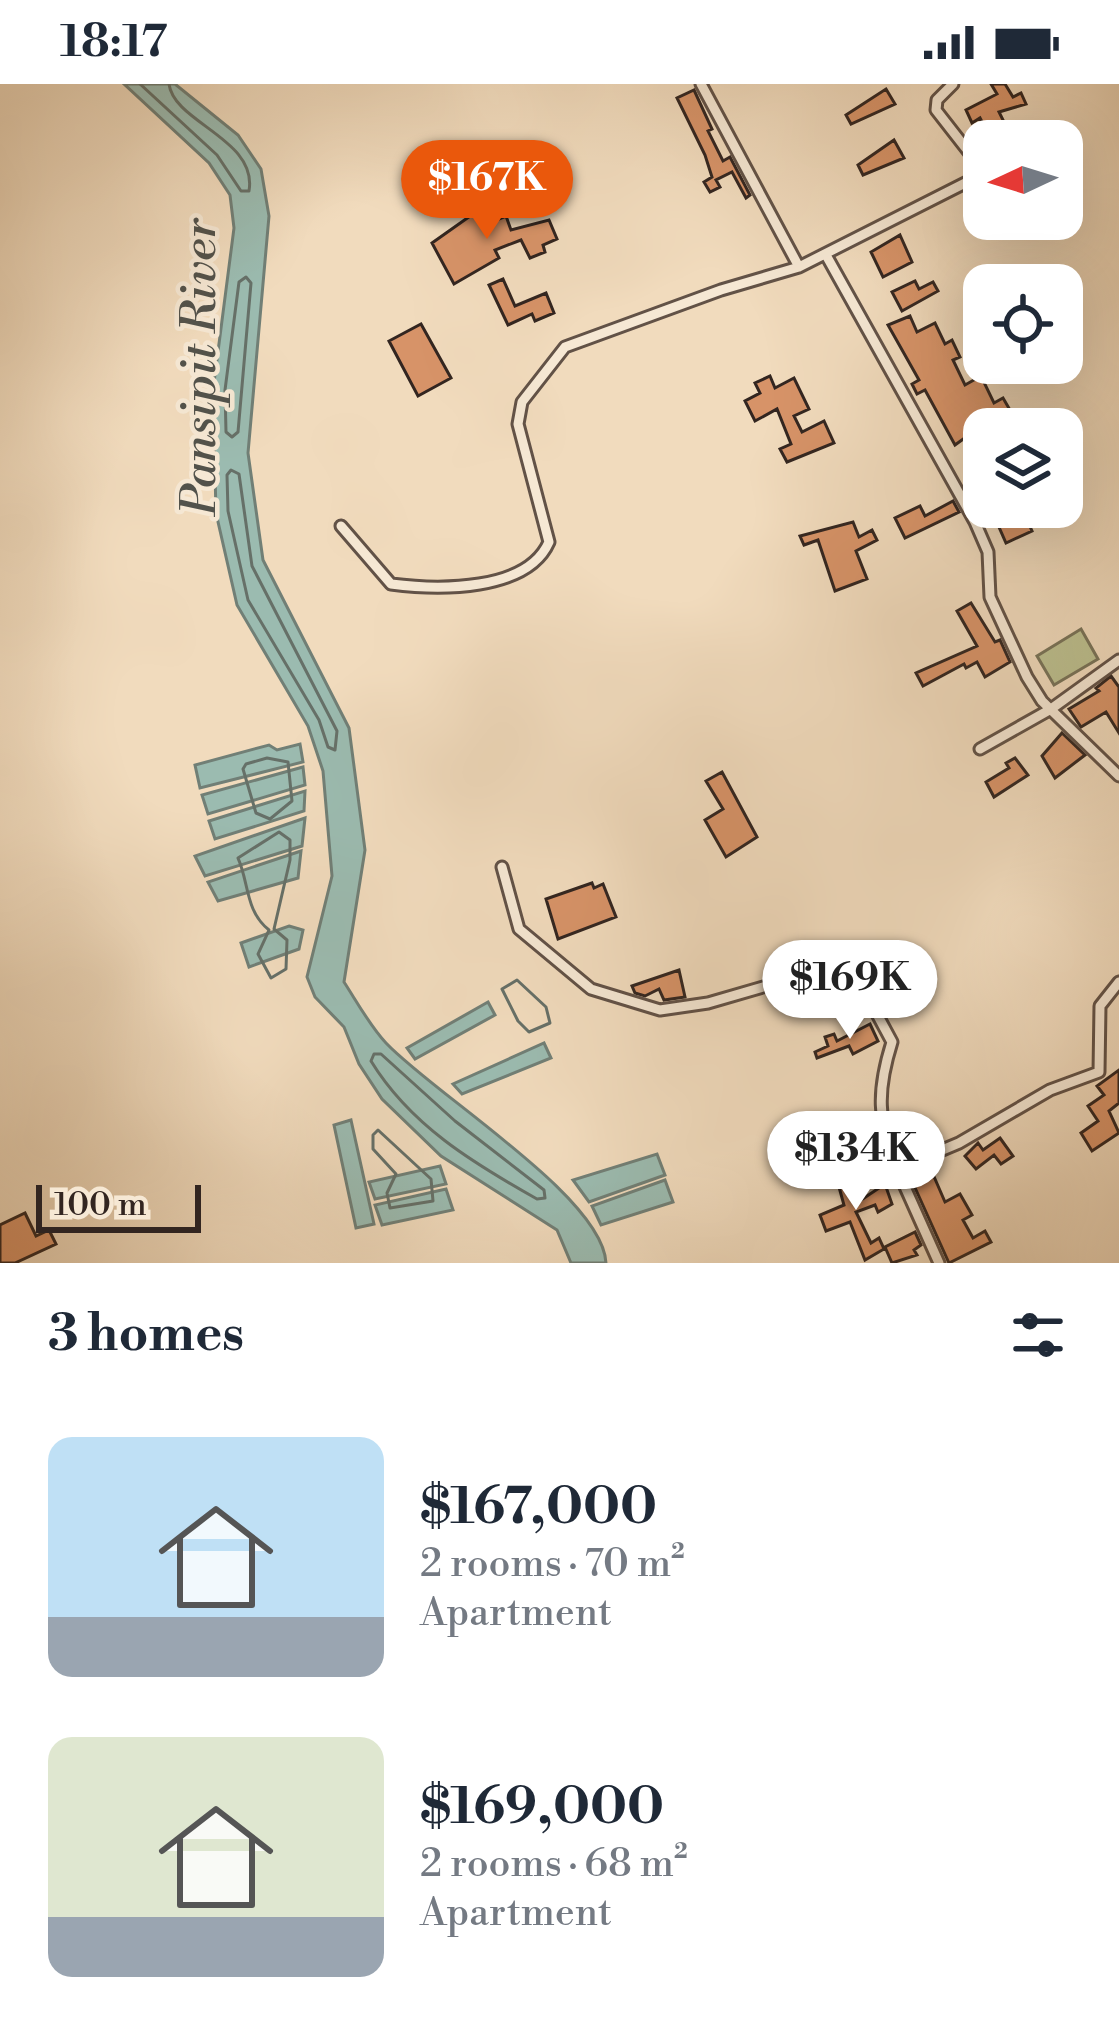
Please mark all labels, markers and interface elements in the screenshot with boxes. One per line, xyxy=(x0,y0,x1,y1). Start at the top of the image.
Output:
text: 18:17 xyxy=(60,14,168,71)
north arrow xyxy=(963,120,1083,240)
map controls xyxy=(963,120,1083,528)
pin: $167K xyxy=(403,140,571,242)
text: $167K xyxy=(428,154,546,203)
water label: Pansipit River xyxy=(171,217,231,518)
button: locate xyxy=(963,264,1083,384)
button: layers xyxy=(963,408,1083,528)
pin: $169K xyxy=(766,940,934,1042)
text: $169K xyxy=(789,954,911,1003)
pin: $134K xyxy=(772,1111,940,1213)
text: $134K xyxy=(794,1125,918,1174)
scale bar xyxy=(36,1179,201,1232)
text: 100 m xyxy=(54,1185,147,1226)
icon: filters xyxy=(1005,1302,1071,1368)
text: 3 homes xyxy=(48,1303,244,1367)
text: $167,000 xyxy=(420,1476,657,1540)
icon: home xyxy=(144,1485,288,1629)
text: 2 rooms · 70 m² xyxy=(420,1540,685,1589)
text: Apartment xyxy=(420,1589,612,1638)
text: $169,000 xyxy=(420,1776,664,1840)
icon: home xyxy=(144,1785,288,1929)
text: 2 rooms · 68 m² xyxy=(420,1840,688,1889)
text: Apartment xyxy=(420,1889,612,1938)

